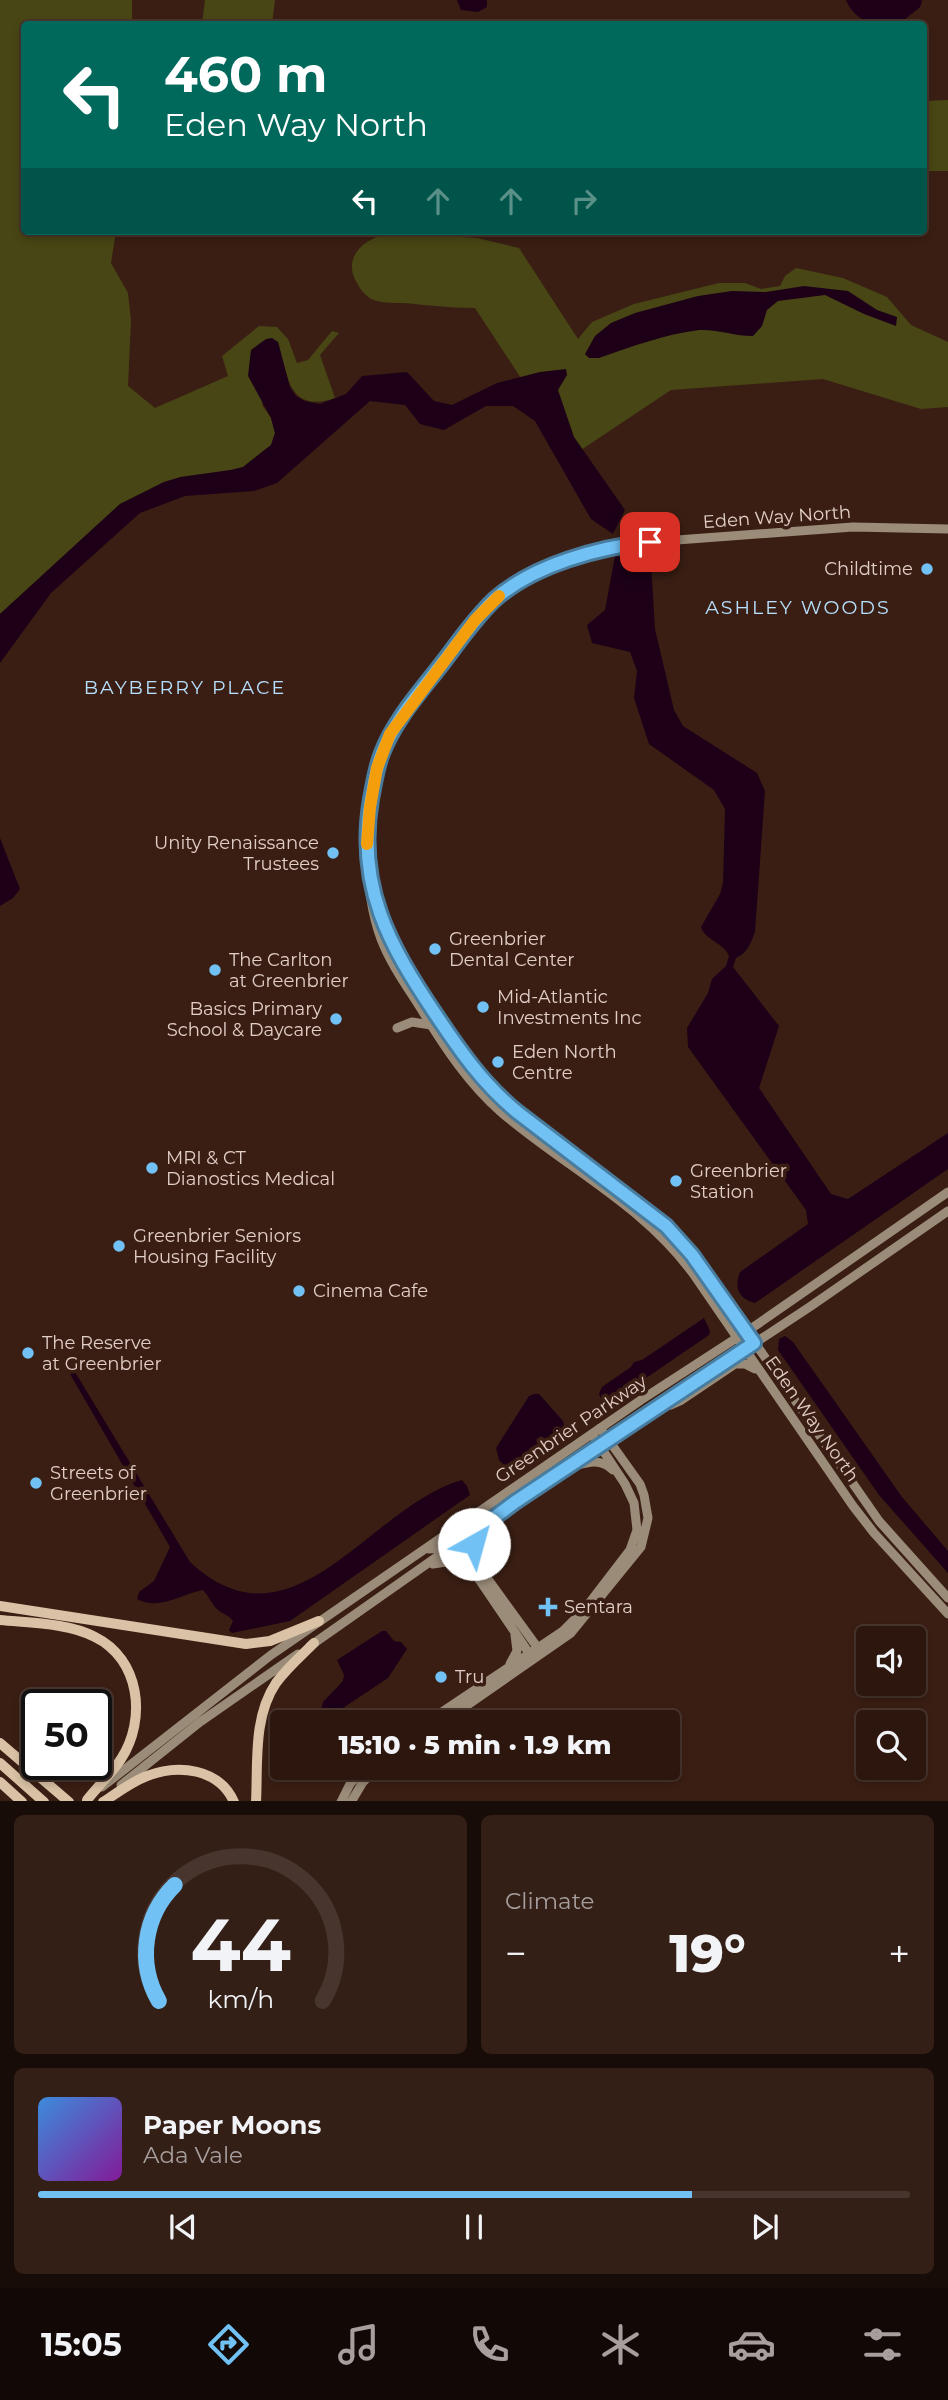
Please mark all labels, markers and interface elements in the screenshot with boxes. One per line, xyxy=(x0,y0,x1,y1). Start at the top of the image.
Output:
text: 460 m xyxy=(164,45,328,104)
icon: left xyxy=(49,49,140,140)
text: Eden Way North xyxy=(164,105,428,144)
icon: left xyxy=(346,182,384,220)
icon: ahead xyxy=(419,182,457,220)
icon: ahead xyxy=(492,182,530,220)
icon: right xyxy=(565,182,603,220)
street label: Eden Way North xyxy=(702,501,852,533)
pin xyxy=(620,512,680,572)
icon: arrive xyxy=(631,523,669,561)
place label: Childtime xyxy=(824,558,913,580)
marker: Childtime xyxy=(919,561,935,577)
district label: ASHLEY WOODS xyxy=(705,596,891,619)
district label: BAYBERRY PLACE xyxy=(84,676,286,699)
place label: Unity Renaissance Trustees xyxy=(154,832,319,875)
marker: Unity Renaissance Trustees xyxy=(325,845,341,861)
place label: Greenbrier Dental Center xyxy=(449,928,575,971)
marker: Greenbrier Dental Center xyxy=(427,941,443,957)
place label: The Carlton at Greenbrier xyxy=(229,949,349,992)
marker: The Carlton at Greenbrier xyxy=(207,962,223,978)
place label: Mid-Atlantic Investments Inc xyxy=(497,986,642,1029)
place label: Basics Primary School & Daycare xyxy=(167,998,322,1041)
marker: Mid-Atlantic Investments Inc xyxy=(475,999,491,1015)
marker: Basics Primary School & Daycare xyxy=(328,1011,344,1027)
place label: Eden North Centre xyxy=(512,1041,617,1084)
marker: Eden North Centre xyxy=(490,1054,506,1070)
place label: MRI & CT Dianostics Medical xyxy=(166,1147,335,1190)
marker: MRI & CT Dianostics Medical xyxy=(144,1160,160,1176)
place label: Greenbrier Station xyxy=(690,1160,787,1203)
marker: Greenbrier Station xyxy=(668,1173,684,1189)
place label: Greenbrier Seniors Housing Facility xyxy=(133,1225,301,1268)
marker: Greenbrier Seniors Housing Facility xyxy=(111,1238,127,1254)
place label: Cinema Cafe xyxy=(313,1280,428,1302)
marker: Cinema Cafe xyxy=(291,1283,307,1299)
place label: The Reserve at Greenbrier xyxy=(42,1332,162,1375)
marker: The Reserve at Greenbrier xyxy=(20,1345,36,1361)
street label: Eden Way North xyxy=(760,1352,864,1486)
street label: Greenbrier Parkway xyxy=(491,1370,651,1488)
place label: Streets of Greenbrier xyxy=(50,1462,147,1505)
marker: Streets of Greenbrier xyxy=(28,1475,44,1491)
position arrow xyxy=(437,1507,511,1581)
place label: Sentara xyxy=(564,1596,633,1618)
marker: Sentara xyxy=(538,1597,558,1617)
map controls xyxy=(856,1626,926,1780)
button: sound xyxy=(856,1626,926,1696)
place label: Tru xyxy=(455,1666,484,1688)
marker: Tru xyxy=(433,1669,449,1685)
speed limit sign: 50 xyxy=(21,1689,112,1780)
button: search xyxy=(856,1710,926,1780)
text: 15:10 · 5 min · 1.9 km xyxy=(339,1729,611,1761)
text: Climate xyxy=(505,1887,594,1915)
text: 44 xyxy=(190,1901,291,1989)
text: 19° xyxy=(669,1922,746,1985)
text: − xyxy=(505,1930,527,1977)
text: + xyxy=(888,1930,910,1977)
text: km/h xyxy=(207,1983,274,2013)
text: Paper Moons xyxy=(143,2109,321,2141)
text: Ada Vale xyxy=(143,2141,243,2169)
icon: previous xyxy=(164,2208,202,2246)
icon: pause xyxy=(455,2208,493,2246)
icon: next xyxy=(746,2208,784,2246)
icon: directions xyxy=(204,2320,253,2369)
icon: music xyxy=(334,2320,383,2369)
icon: phone xyxy=(465,2320,514,2369)
icon: climate xyxy=(596,2320,645,2369)
icon: car xyxy=(727,2320,776,2369)
icon: filters xyxy=(858,2320,907,2369)
text: 15:05 xyxy=(41,2325,122,2364)

